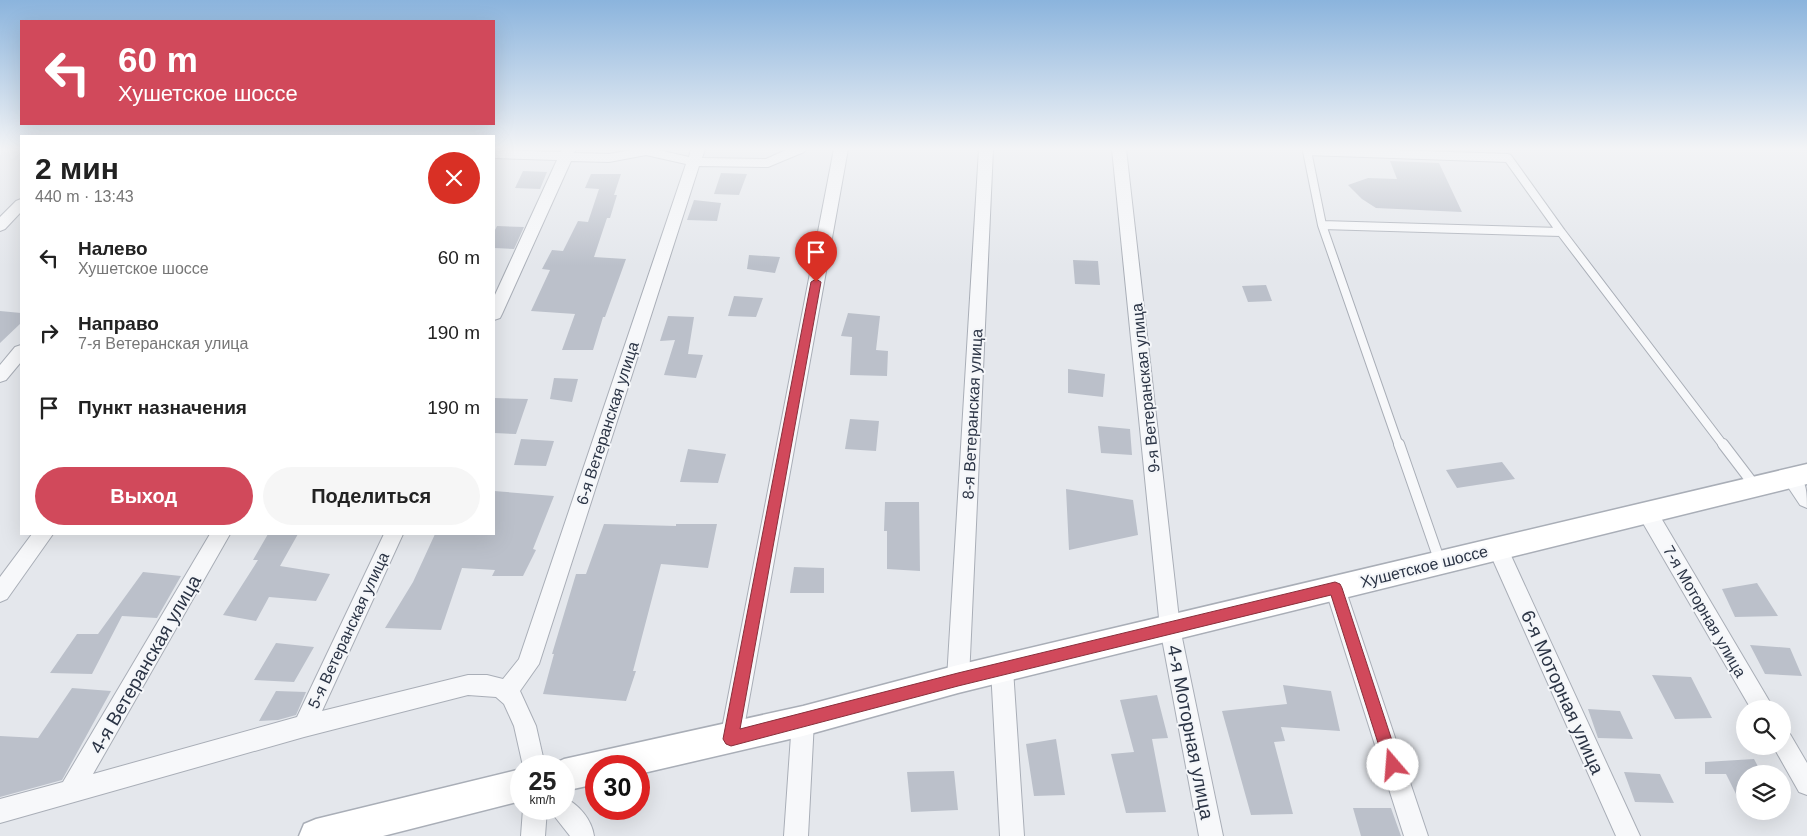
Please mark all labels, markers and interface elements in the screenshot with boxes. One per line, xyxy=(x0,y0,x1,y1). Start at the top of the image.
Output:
icon: left xyxy=(35,40,100,105)
text: 60 m xyxy=(118,40,198,79)
text: Хушетское шоссе xyxy=(118,81,298,106)
text: 2 мин xyxy=(35,152,119,185)
button: close xyxy=(428,152,480,204)
text: 440 m · 13:43 xyxy=(35,188,134,205)
pin xyxy=(795,231,837,282)
text: Налево xyxy=(78,238,148,259)
icon: arrive xyxy=(802,238,830,266)
icon: left xyxy=(35,244,63,272)
text: 60 m xyxy=(438,247,480,268)
text: Хушетское шоссе xyxy=(78,260,209,277)
street label: 9-я Ветеранская улица xyxy=(1128,302,1163,474)
text: Направо xyxy=(78,313,159,334)
icon: right xyxy=(35,319,63,347)
text: 190 m xyxy=(427,322,480,343)
street label: 8-я Ветеранская улица xyxy=(960,328,985,500)
text: 7-я Ветеранская улица xyxy=(78,335,248,352)
street label: 6-я Ветеранская улица xyxy=(573,339,642,507)
icon: arrive xyxy=(35,394,63,422)
text: Пункт назначения xyxy=(78,397,247,418)
text: 190 m xyxy=(427,397,480,418)
button: Выход xyxy=(35,467,253,525)
button: Поделиться xyxy=(263,467,480,525)
street label: Хушетское шоссе xyxy=(1359,542,1490,591)
street label: 7-я Моторная улица xyxy=(1660,542,1749,680)
street label: 5-я Ветеранская улица xyxy=(305,549,392,711)
street label: 4-я Ветеранская улица xyxy=(86,571,205,757)
street label: 6-я Моторная улица xyxy=(1517,607,1608,778)
street label: 4-я Моторная улица xyxy=(1163,643,1218,821)
map controls xyxy=(1736,700,1791,820)
button: search xyxy=(1736,700,1791,755)
position arrow xyxy=(1366,738,1418,790)
speed limit sign: 30 xyxy=(585,755,650,820)
button: layers xyxy=(1736,765,1791,820)
text: 25 xyxy=(529,767,556,795)
text: km/h xyxy=(529,793,556,807)

